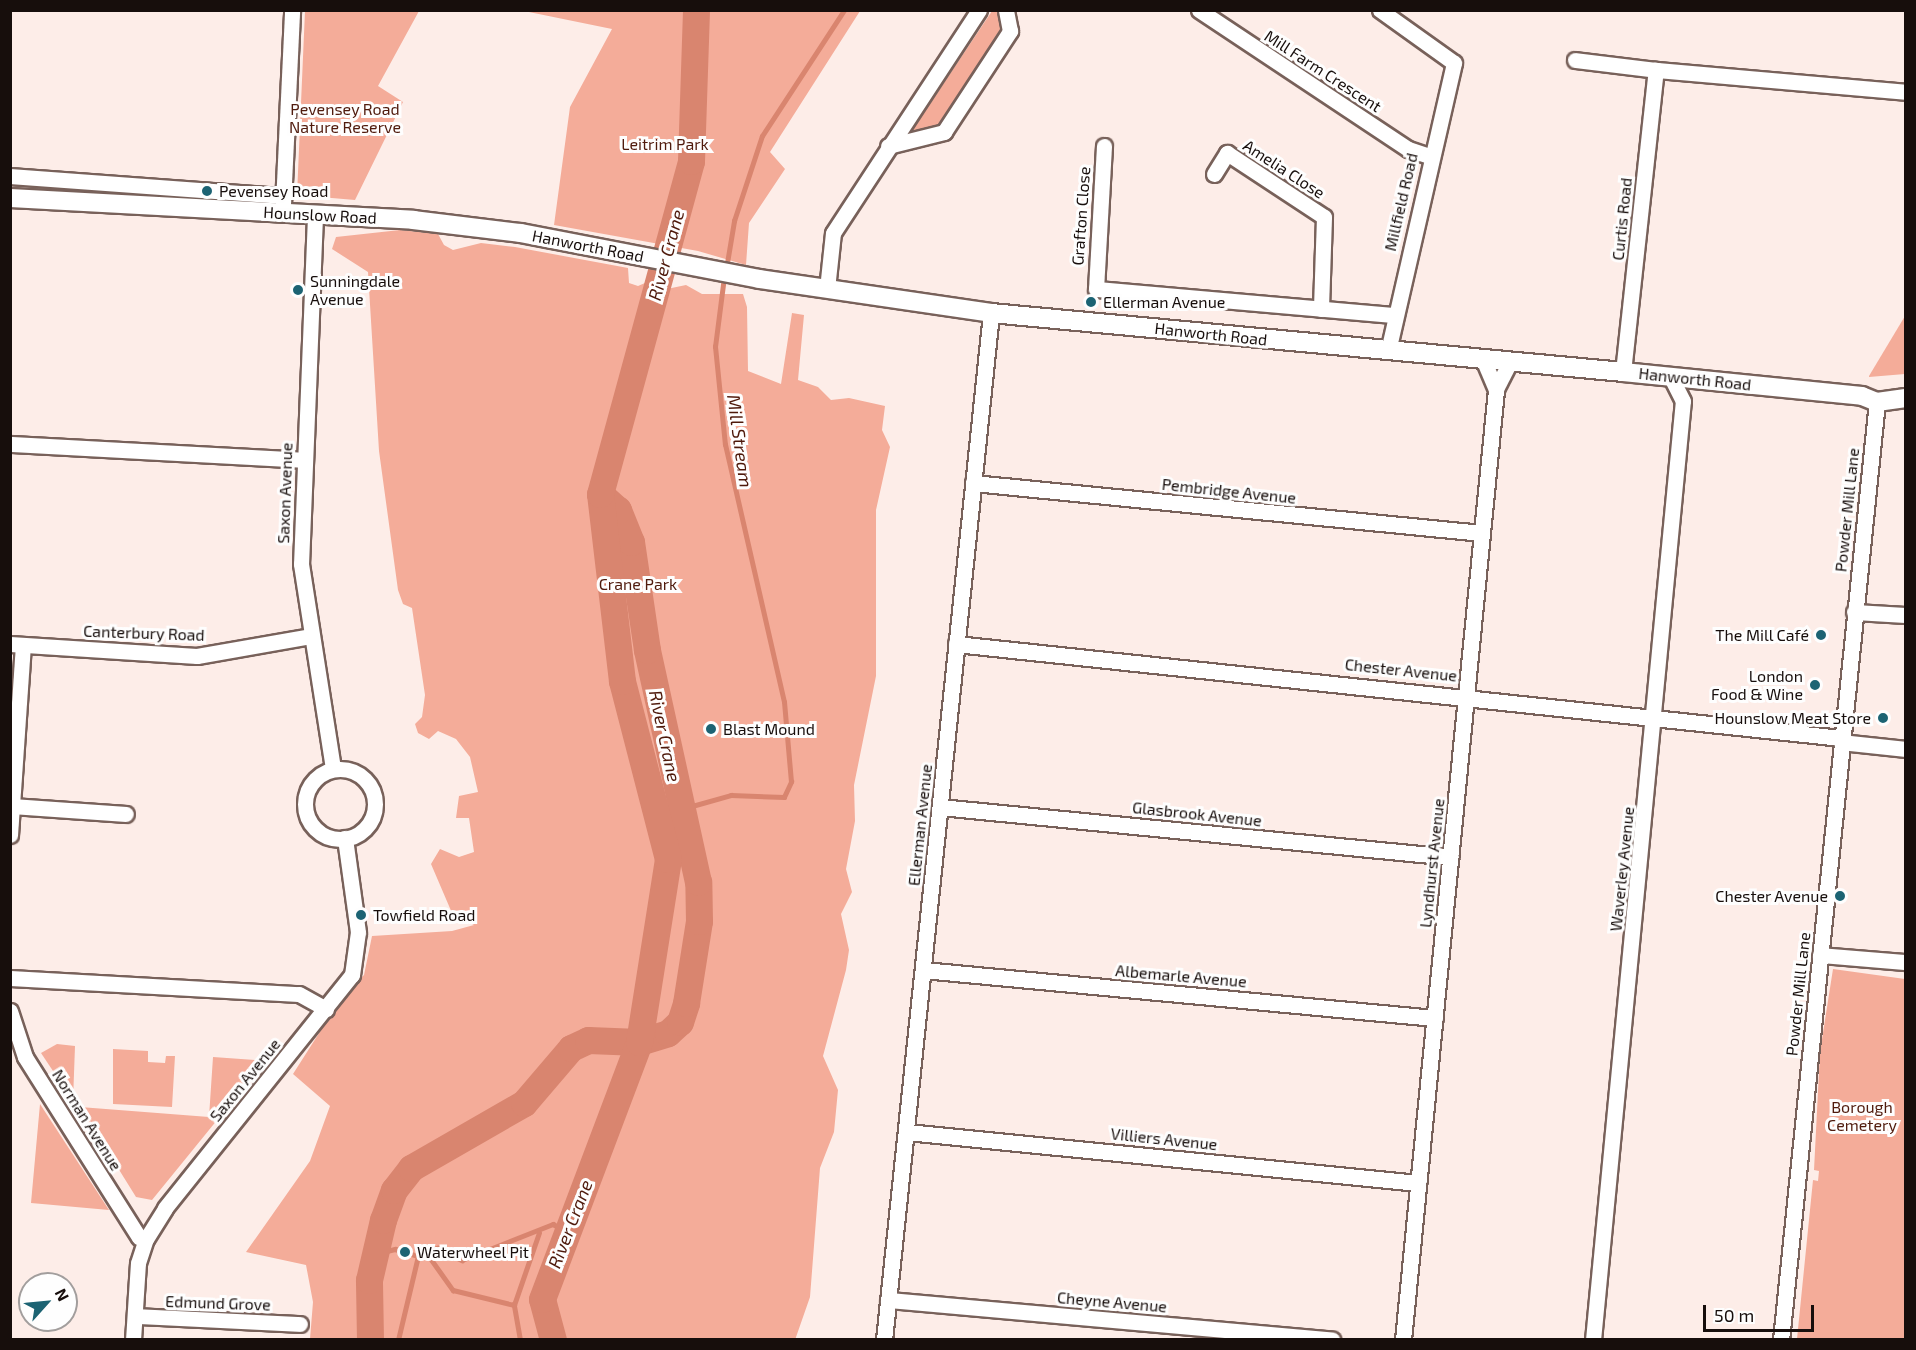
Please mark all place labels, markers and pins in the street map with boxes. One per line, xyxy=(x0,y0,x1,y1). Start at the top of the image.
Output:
place label: Pevensey Road xyxy=(219,181,329,201)
marker: Pevensey Road xyxy=(200,184,214,198)
place label: Sunningdale Avenue xyxy=(310,271,400,309)
marker: Sunningdale Avenue xyxy=(291,283,305,297)
place label: Ellerman Avenue xyxy=(1103,292,1226,312)
marker: Ellerman Avenue xyxy=(1084,295,1098,309)
place label: The Mill Café xyxy=(1715,625,1809,645)
marker: The Mill Café xyxy=(1814,628,1828,642)
place label: London Food & Wine xyxy=(1711,666,1803,704)
marker: London Food & Wine xyxy=(1808,678,1822,692)
place label: Hounslow Meat Store xyxy=(1714,708,1871,728)
marker: Hounslow Meat Store xyxy=(1876,711,1890,725)
place label: Blast Mound xyxy=(723,719,815,739)
marker: Blast Mound xyxy=(704,722,718,736)
place label: Chester Avenue xyxy=(1715,886,1828,906)
marker: Chester Avenue xyxy=(1833,889,1847,903)
place label: Towfield Road xyxy=(373,905,475,925)
marker: Towfield Road xyxy=(354,908,368,922)
place label: Waterwheel Pit xyxy=(417,1242,529,1262)
marker: Waterwheel Pit xyxy=(398,1245,412,1259)

